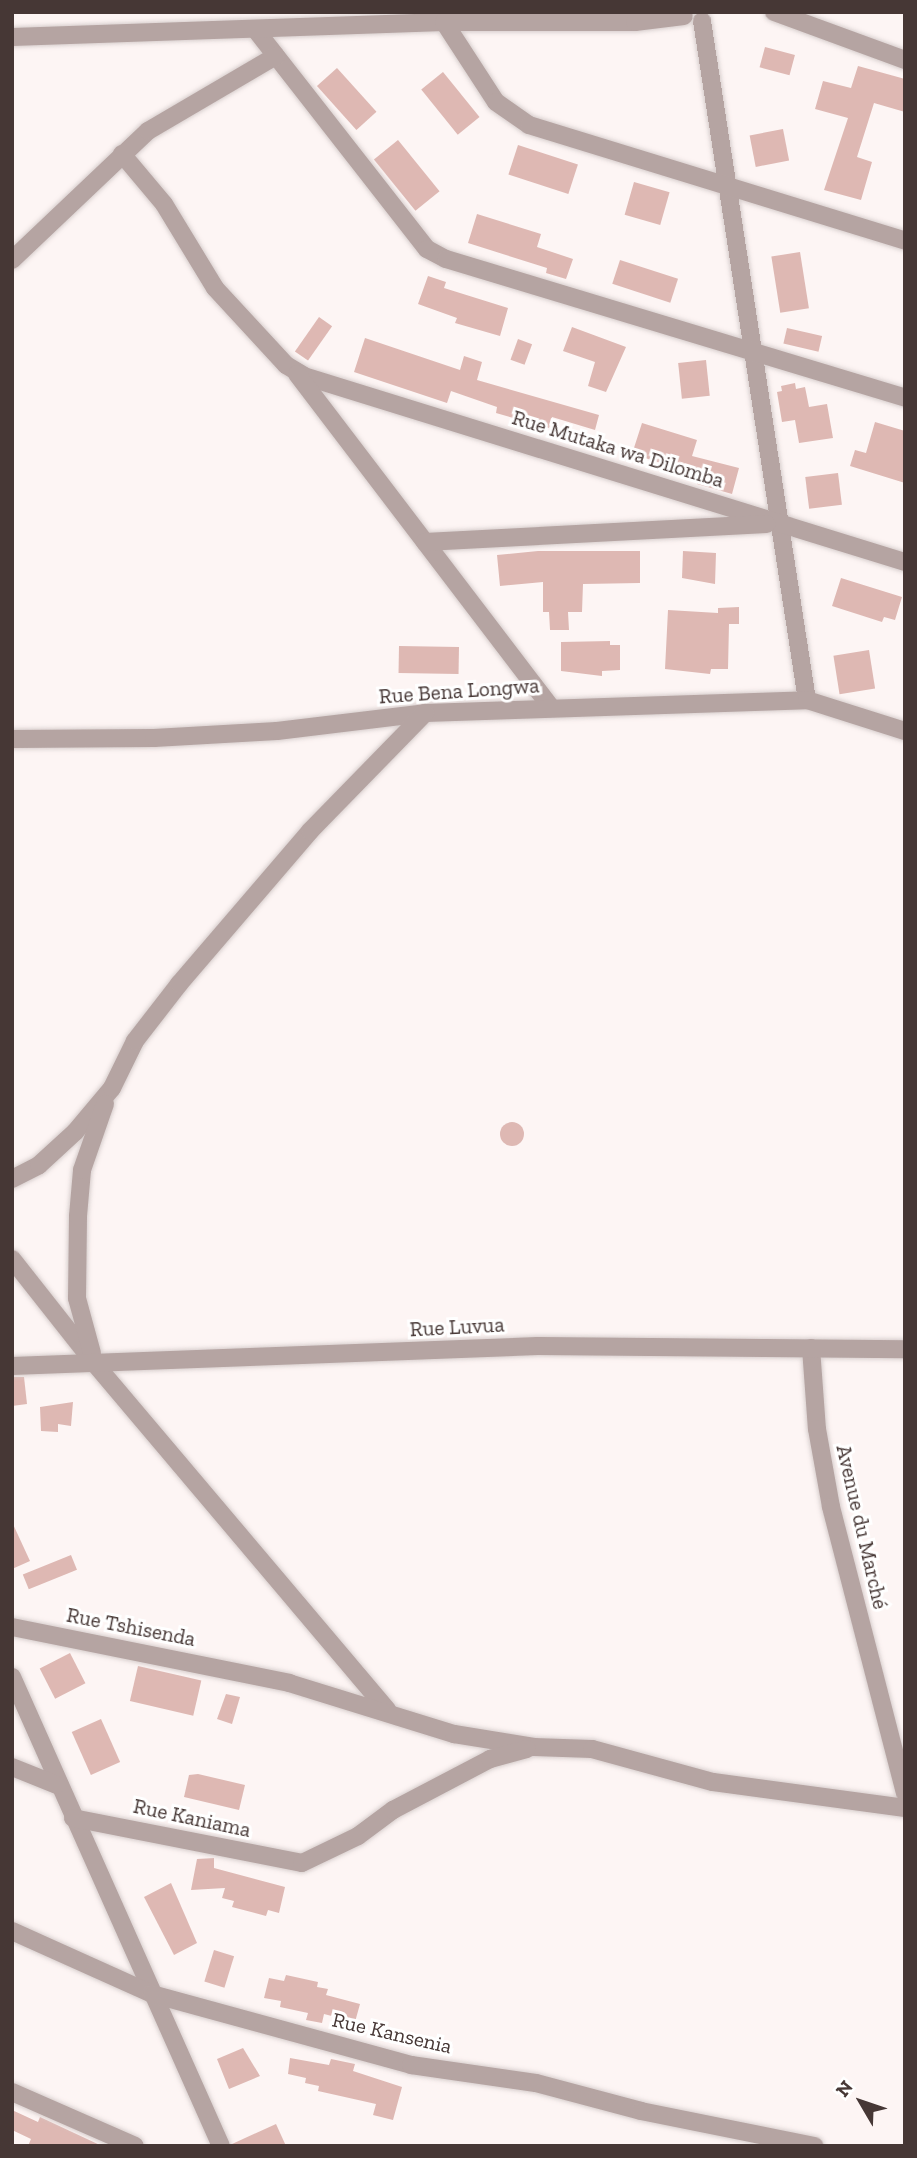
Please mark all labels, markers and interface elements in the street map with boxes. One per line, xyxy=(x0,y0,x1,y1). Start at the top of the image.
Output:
street label: Rue Mutaka wa Dilomba xyxy=(509,405,727,493)
street label: Rue Bena Longwa xyxy=(378,673,540,709)
street label: Rue Luvua xyxy=(409,1312,505,1342)
street label: Avenue du Marché xyxy=(831,1442,893,1612)
street label: Rue Tshisenda xyxy=(64,1602,198,1652)
street label: Rue Kaniama xyxy=(131,1793,253,1843)
street label: Rue Kansenia xyxy=(330,2007,454,2059)
north arrow xyxy=(826,2067,896,2137)
text: N xyxy=(831,2076,858,2101)

